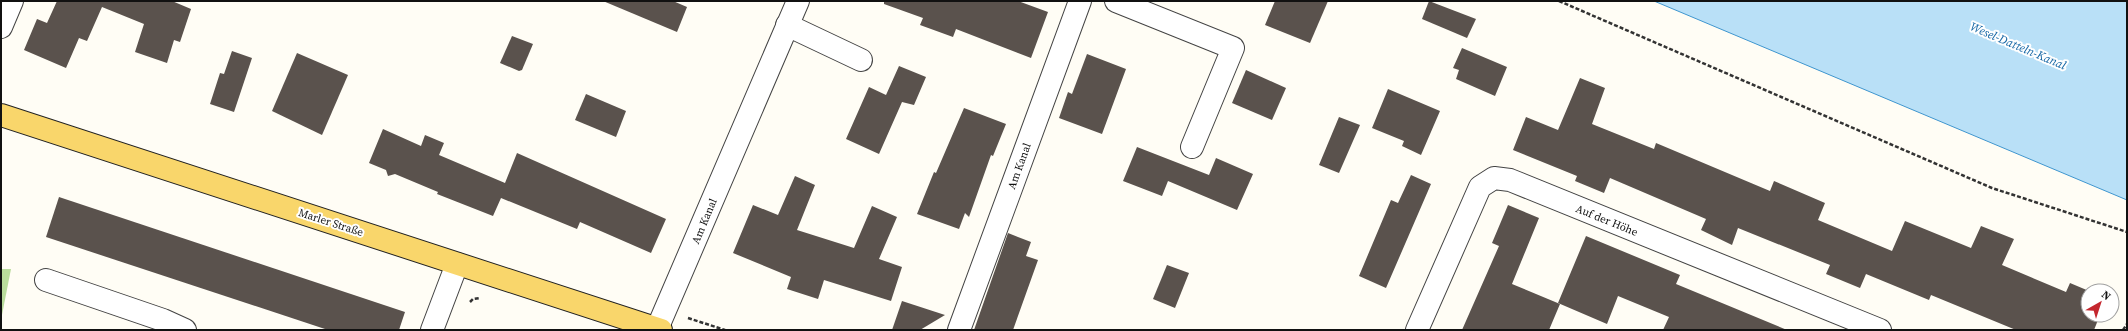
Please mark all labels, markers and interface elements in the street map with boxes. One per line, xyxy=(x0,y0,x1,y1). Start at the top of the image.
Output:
water label: Wesel-Datteln-Kanal xyxy=(1968,19,2069,74)
street label: Am Kanal xyxy=(1004,141,1035,191)
street label: Am Kanal xyxy=(688,196,721,246)
street label: Auf der Höhe xyxy=(1574,201,1640,240)
street label: Marler Straße xyxy=(297,205,366,240)
north arrow xyxy=(2080,283,2120,323)
text: N xyxy=(2098,287,2114,304)

